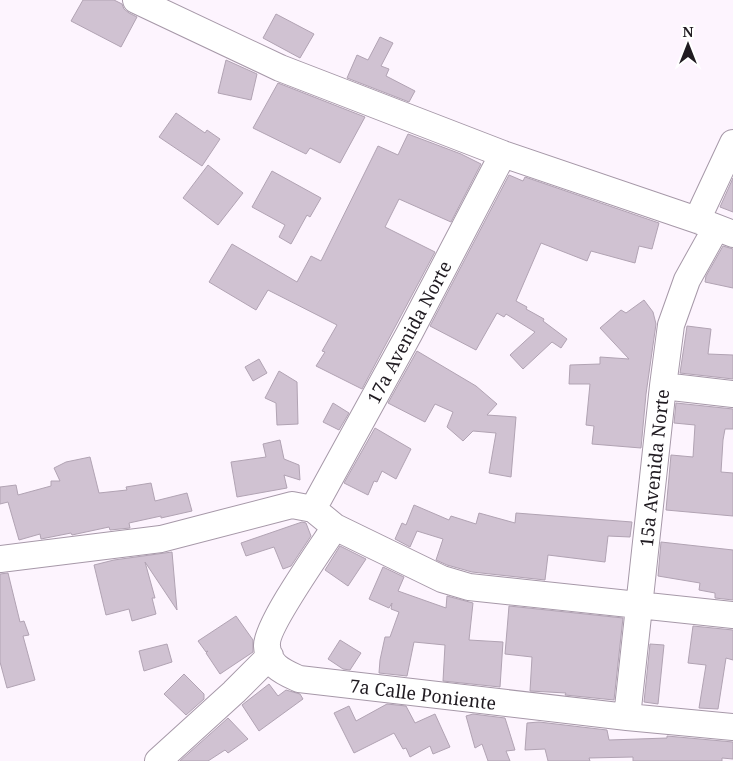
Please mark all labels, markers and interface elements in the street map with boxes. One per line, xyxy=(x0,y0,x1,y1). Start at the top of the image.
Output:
north arrow xyxy=(663,20,713,70)
text: N xyxy=(682,22,694,41)
street label: 17a Avenida Norte xyxy=(361,256,457,408)
street label: 15a Avenida Norte xyxy=(634,388,674,548)
street label: 7a Calle Poniente xyxy=(348,673,498,715)

